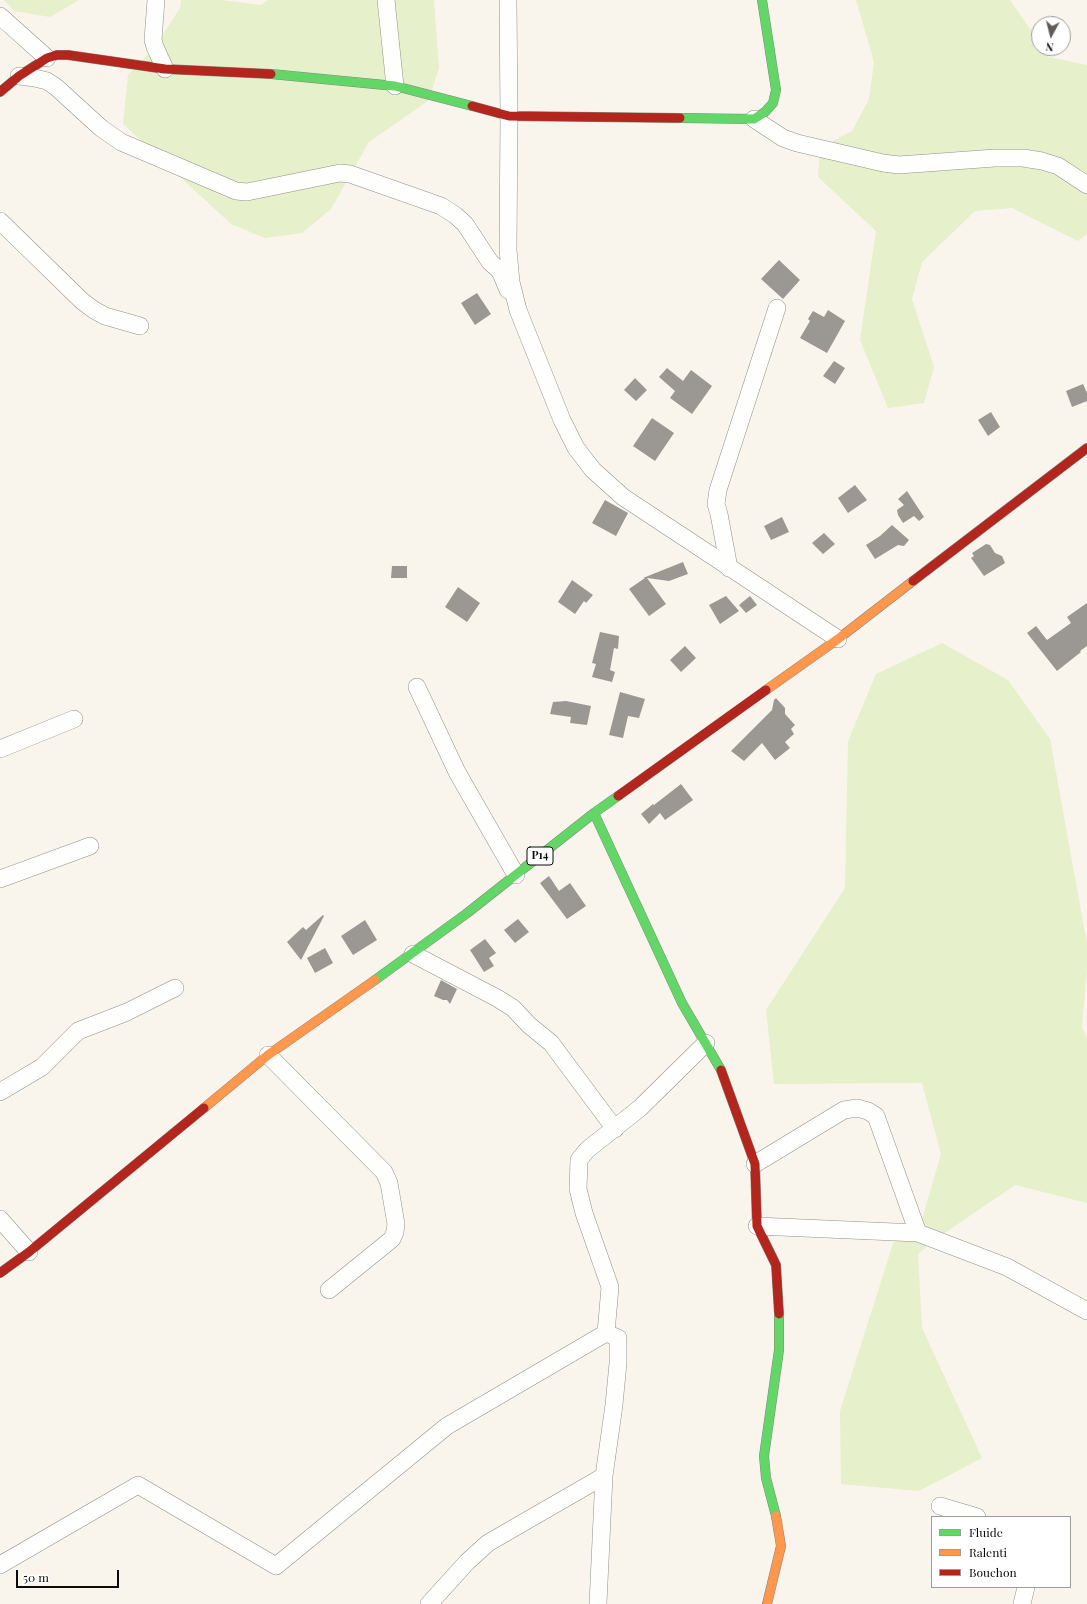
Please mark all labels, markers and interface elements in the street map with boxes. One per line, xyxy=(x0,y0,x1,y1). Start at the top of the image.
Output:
north arrow xyxy=(1031,16,1071,56)
text: N xyxy=(1045,39,1054,55)
road number: P14 xyxy=(527,847,553,865)
legend xyxy=(931,1516,1071,1588)
text: Fluide xyxy=(969,1524,1003,1540)
text: Ralenti xyxy=(969,1544,1007,1560)
scale bar xyxy=(18,1562,121,1588)
text: Bouchon xyxy=(969,1564,1017,1580)
text: 50 m xyxy=(23,1569,49,1585)

